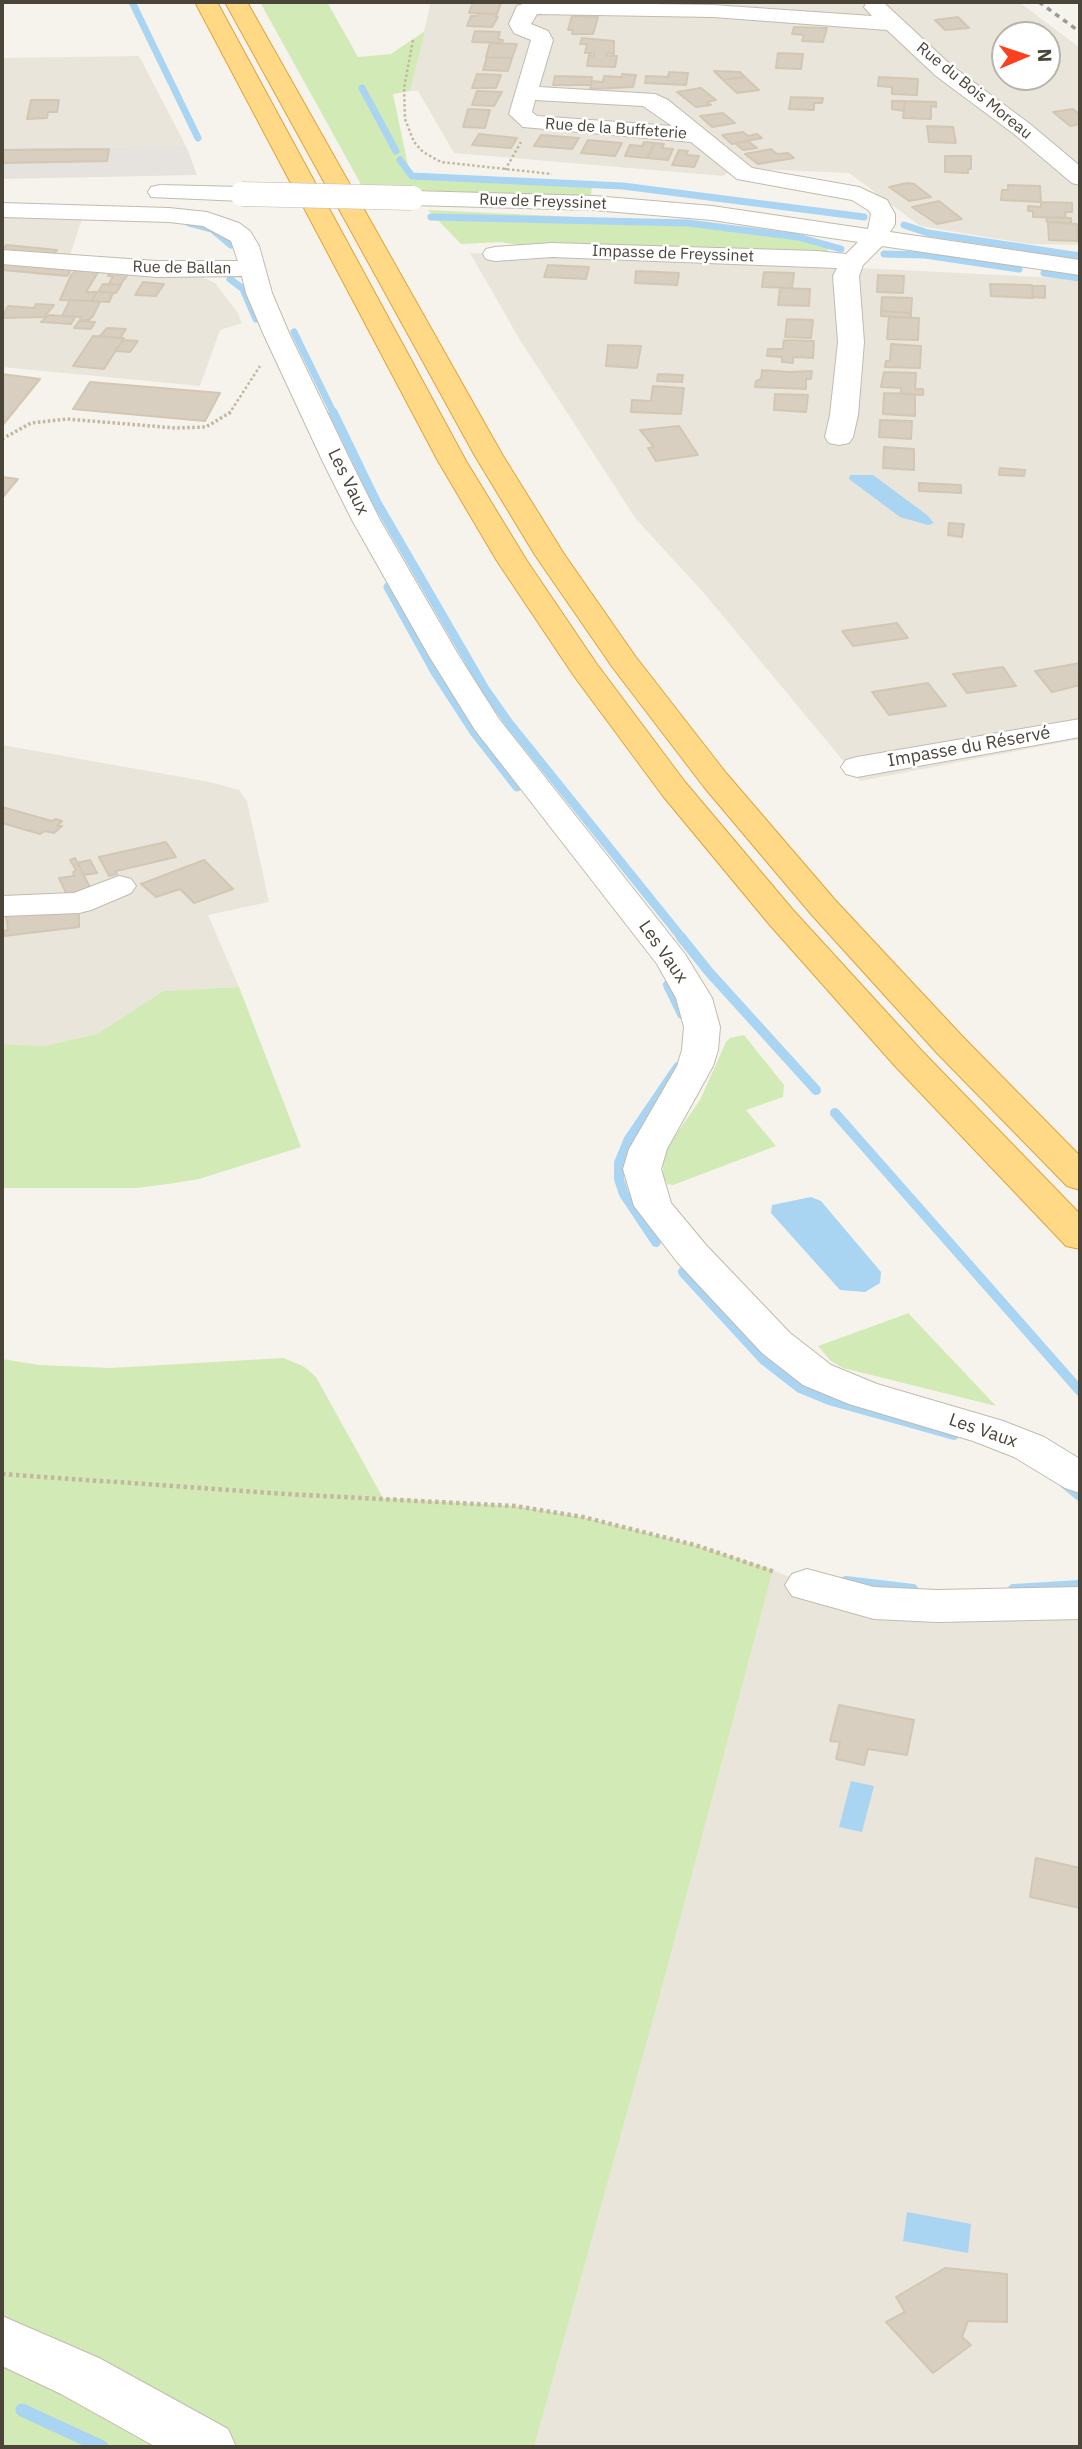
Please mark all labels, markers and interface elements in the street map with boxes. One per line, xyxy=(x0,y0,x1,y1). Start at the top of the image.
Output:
north arrow xyxy=(991,21,1061,91)
street label: Rue du Bois Moreau xyxy=(912,38,1036,144)
text: N xyxy=(1033,48,1057,63)
street label: Rue de la Buffeterie xyxy=(544,114,688,144)
street label: Rue de Freyssinet xyxy=(479,190,607,214)
street label: Impasse de Freyssinet xyxy=(592,242,754,266)
street label: Rue de Ballan xyxy=(132,258,232,278)
street label: Les Vaux xyxy=(323,445,373,519)
street label: Impasse du Réservé xyxy=(886,722,1052,772)
street label: Les Vaux xyxy=(634,917,692,987)
street label: Les Vaux xyxy=(946,1409,1020,1453)

